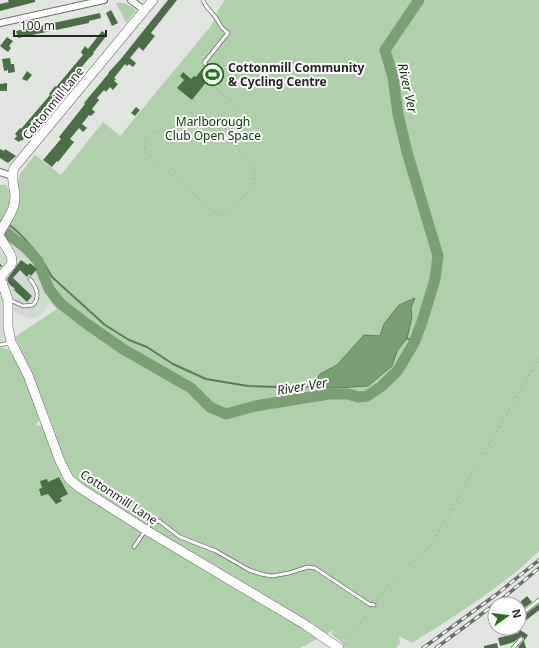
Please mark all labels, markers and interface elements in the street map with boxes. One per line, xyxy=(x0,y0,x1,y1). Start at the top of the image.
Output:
scale bar xyxy=(14,12,106,38)
text: 100 m xyxy=(20,17,55,34)
place label: Cottonmill Community & Cycling Centre xyxy=(228,59,364,90)
sports icon: Cottonmill Community & Cycling Centre xyxy=(199,61,225,87)
water label: River Ver xyxy=(394,61,422,115)
street label: Cottonmill Lane xyxy=(18,63,88,143)
park label: Marlborough Club Open Space xyxy=(165,113,261,144)
water label: River Ver xyxy=(276,373,329,399)
street label: Cottonmill Lane xyxy=(77,466,161,528)
north arrow xyxy=(487,596,527,636)
text: N xyxy=(509,607,526,620)

